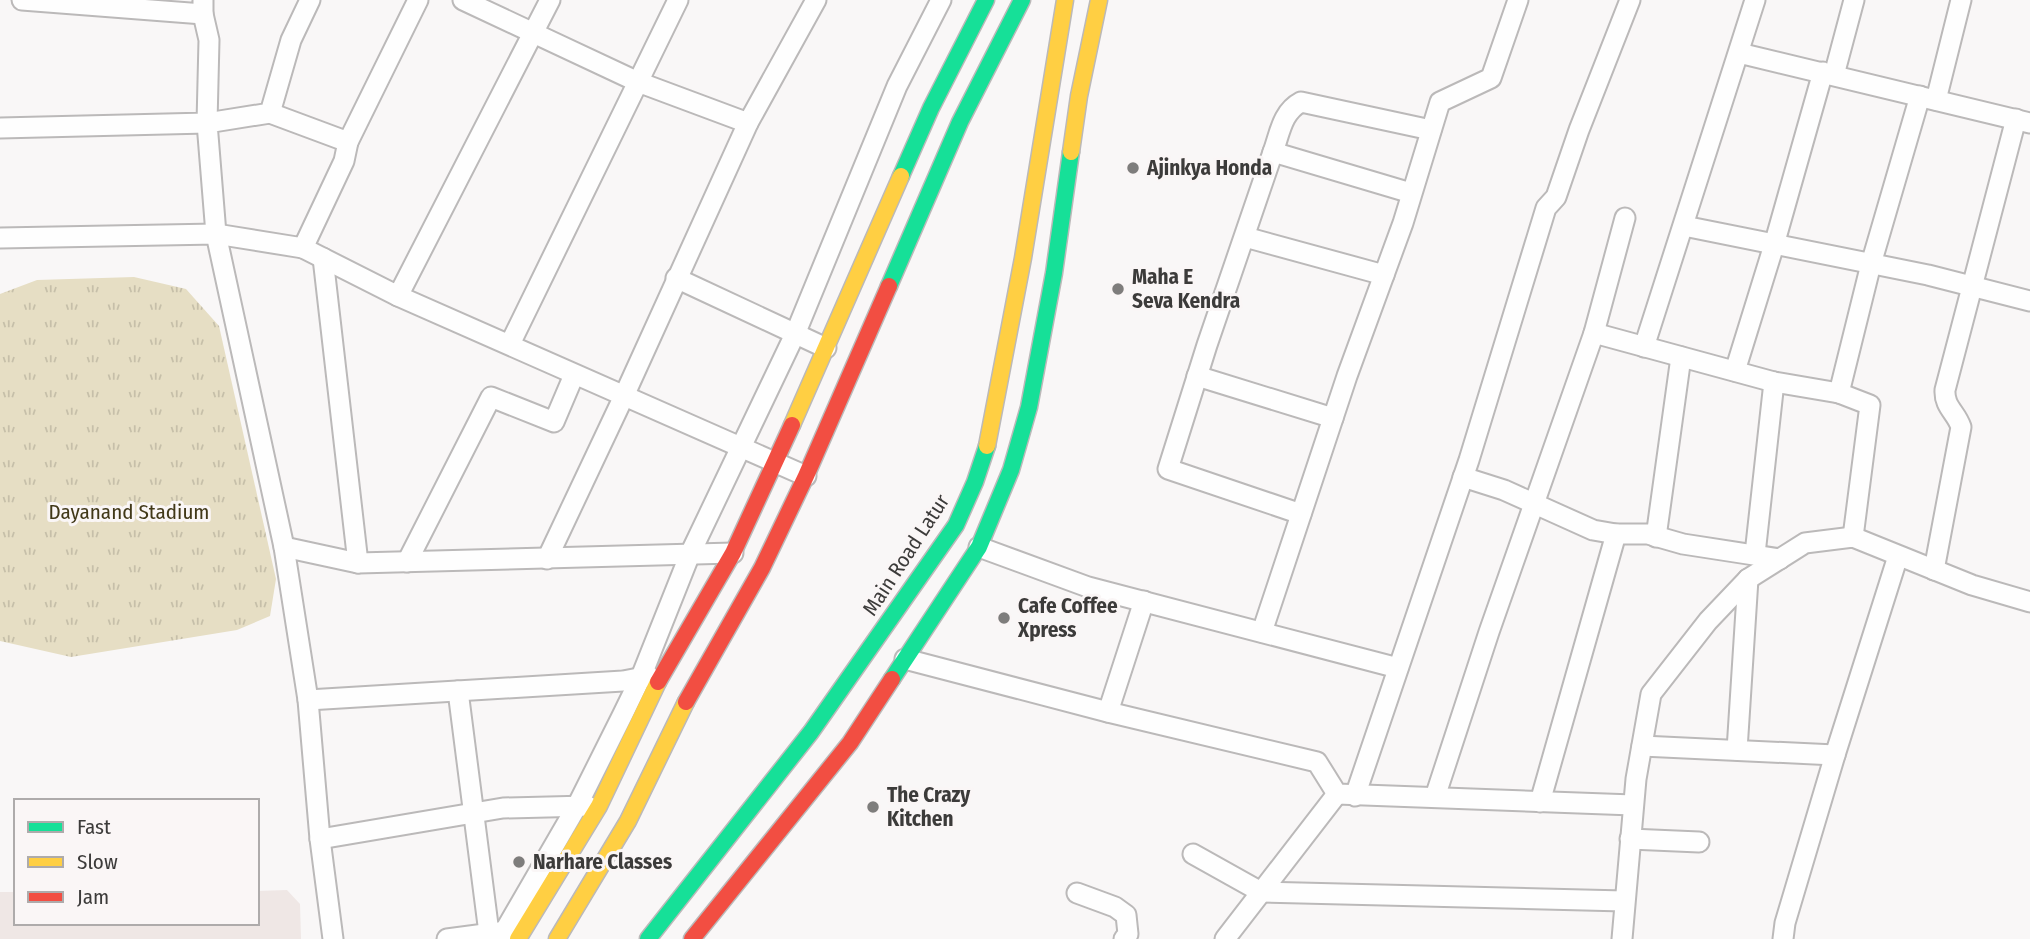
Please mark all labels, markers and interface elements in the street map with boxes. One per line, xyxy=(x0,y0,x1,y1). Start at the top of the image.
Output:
place label: Ajinkya Honda xyxy=(1146,155,1272,181)
marker: Ajinkya Honda xyxy=(1125,160,1141,176)
place label: Maha E Seva Kendra xyxy=(1132,264,1240,314)
marker: Maha E Seva Kendra xyxy=(1110,281,1126,297)
street label: Main Road Latur xyxy=(857,489,955,621)
park label: Dayanand Stadium xyxy=(48,499,210,525)
place label: Cafe Coffee Xpress xyxy=(1017,593,1118,643)
marker: Cafe Coffee Xpress xyxy=(996,610,1012,626)
place label: The Crazy Kitchen xyxy=(887,782,971,832)
legend xyxy=(14,799,259,925)
marker: The Crazy Kitchen xyxy=(865,799,881,815)
text: Fast xyxy=(77,814,111,840)
text: Slow xyxy=(77,849,118,875)
place label: Narhare Classes xyxy=(533,849,672,875)
marker: Narhare Classes xyxy=(511,854,527,870)
text: Jam xyxy=(77,884,109,910)

